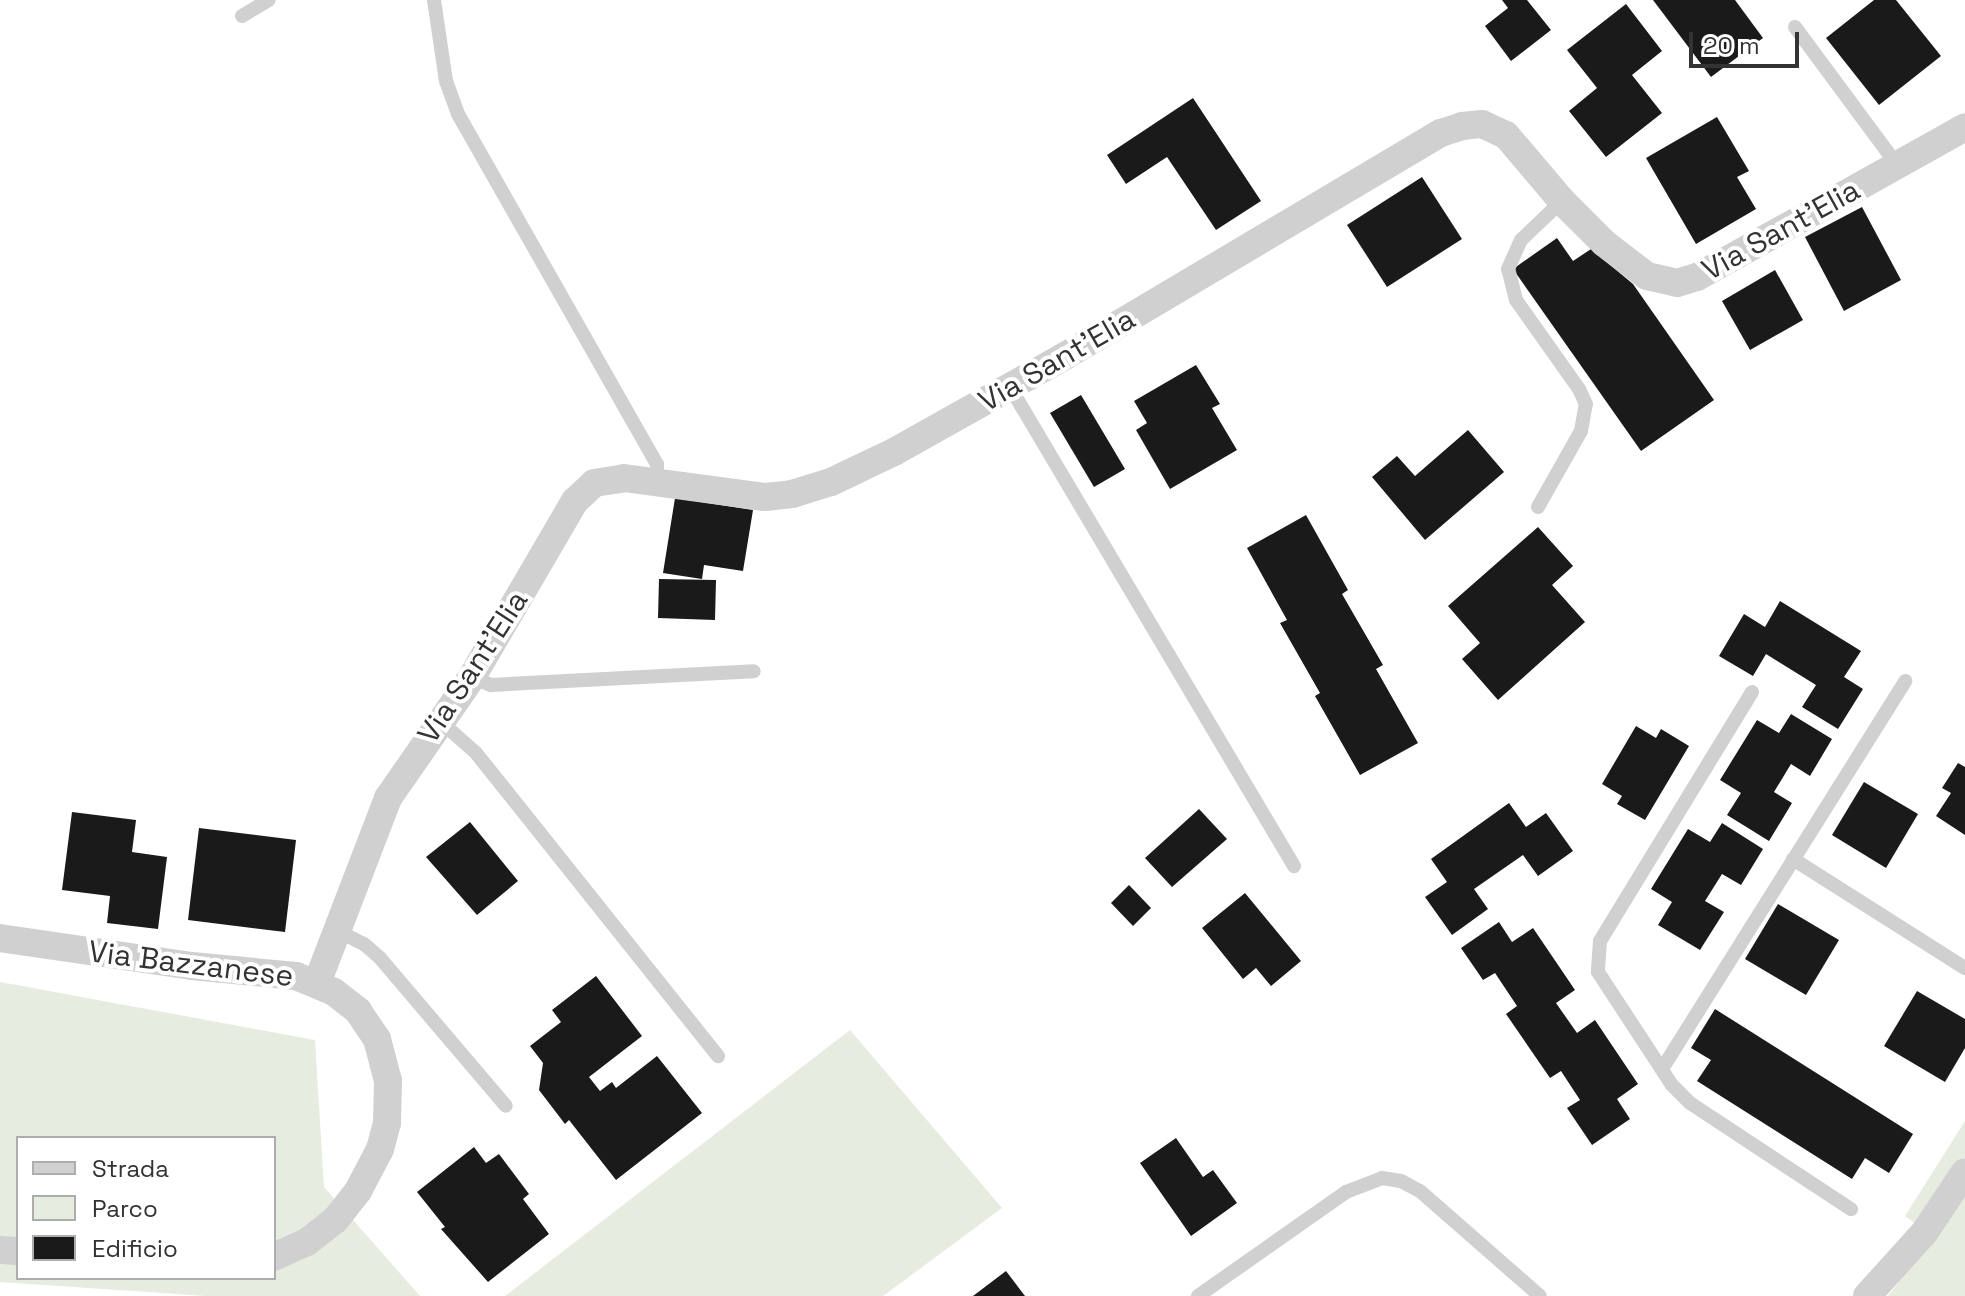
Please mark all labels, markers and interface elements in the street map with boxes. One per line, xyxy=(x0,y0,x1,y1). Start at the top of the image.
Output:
scale bar xyxy=(1693,16,1803,66)
text: 20 m xyxy=(1703,30,1760,61)
street label: Via Sant'Elia xyxy=(1696,172,1866,288)
street label: Via Sant'Elia xyxy=(972,301,1142,419)
street label: Via Sant'Elia xyxy=(410,584,536,750)
street label: Via Bazzanese xyxy=(87,934,295,994)
legend xyxy=(16,1136,276,1280)
text: Strada xyxy=(92,1153,169,1184)
text: Parco xyxy=(92,1193,158,1224)
text: Edificio xyxy=(92,1233,178,1264)

